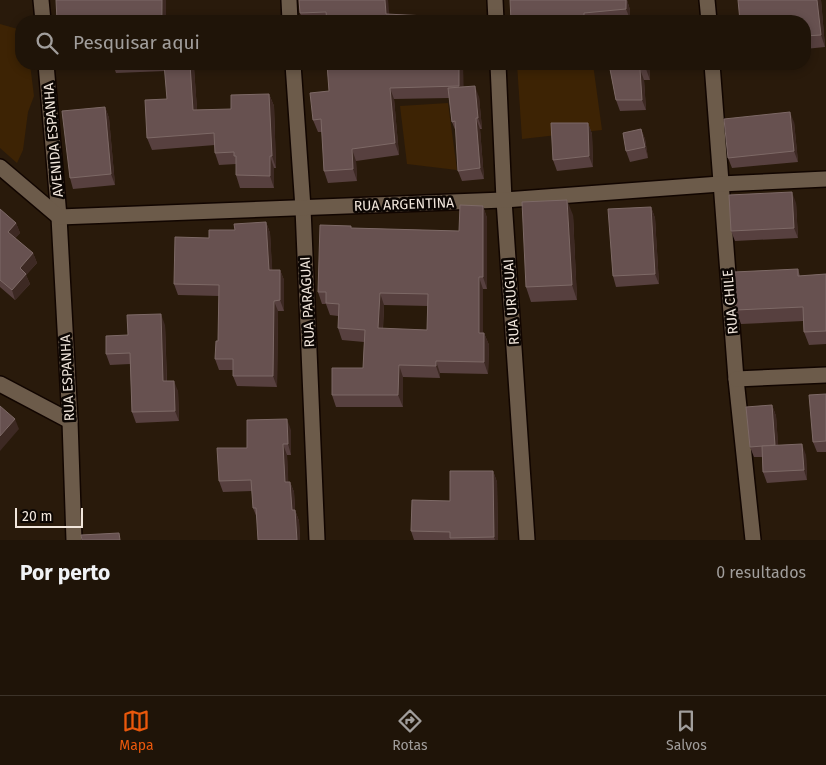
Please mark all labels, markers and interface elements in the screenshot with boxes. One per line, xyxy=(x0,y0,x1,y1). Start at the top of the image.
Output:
search box xyxy=(15,15,811,70)
icon: search xyxy=(33,29,61,57)
text: Pesquisar aqui xyxy=(73,31,200,54)
street label: AVENIDA ESPANHA xyxy=(40,82,67,198)
street label: RUA ARGENTINA xyxy=(354,194,455,215)
street label: RUA PARAGUAI xyxy=(297,256,318,348)
street label: RUA URUGUAI xyxy=(500,258,523,346)
street label: RUA CHILE xyxy=(719,269,742,335)
street label: RUA ESPANHA xyxy=(57,334,78,422)
scale bar xyxy=(15,505,82,528)
text: 20 m xyxy=(22,508,52,525)
text: Por perto xyxy=(20,560,110,586)
text: 0 resultados xyxy=(716,563,806,582)
tab: Mapa xyxy=(119,707,154,754)
tab: Rotas xyxy=(392,707,428,754)
tab: Salvos xyxy=(666,707,707,754)

